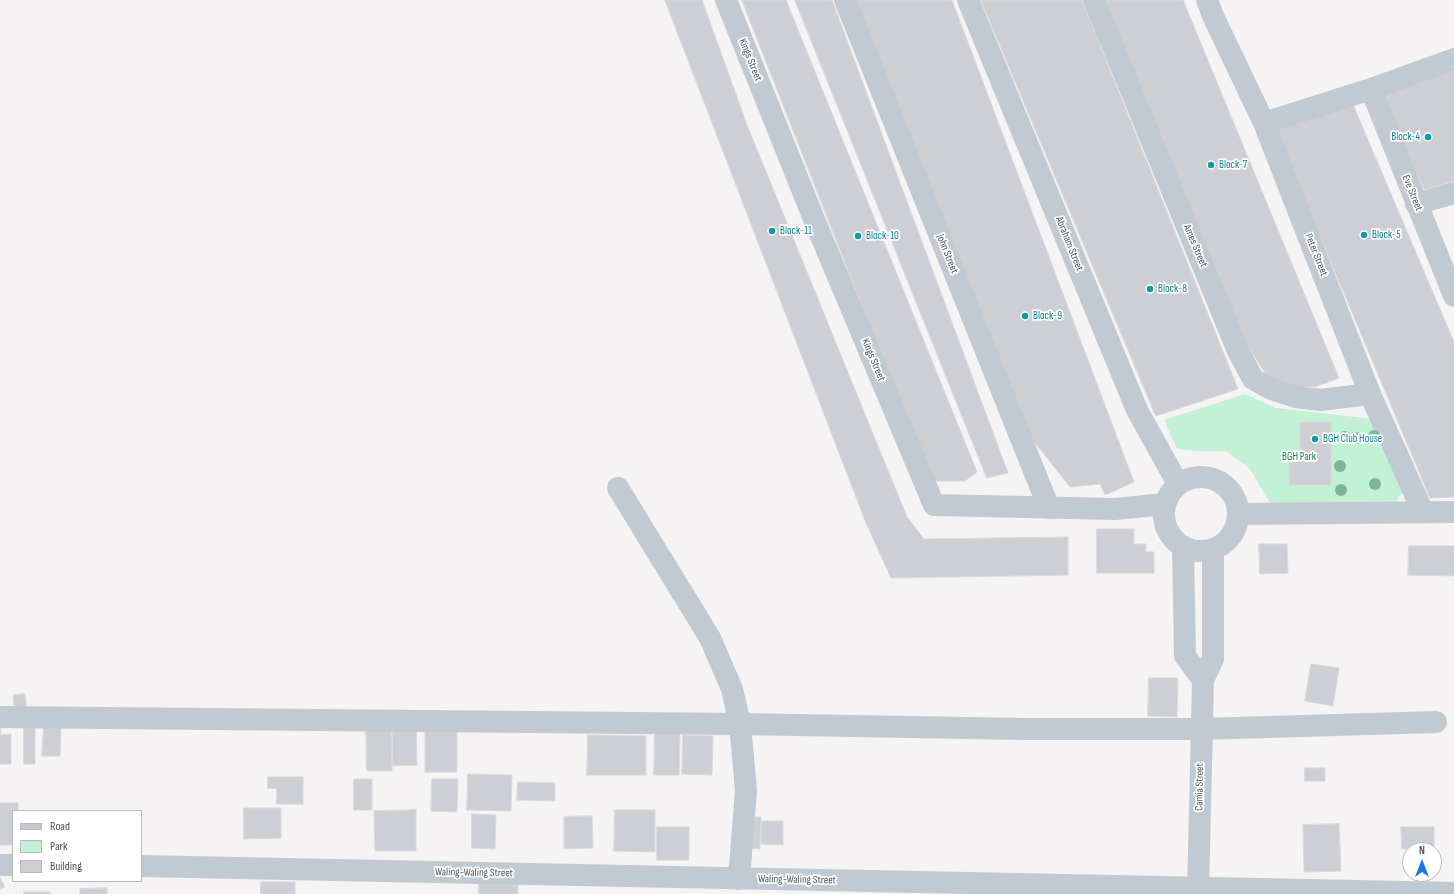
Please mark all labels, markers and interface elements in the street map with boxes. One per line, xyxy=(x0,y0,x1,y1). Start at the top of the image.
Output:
street label: Kings Street xyxy=(735,37,765,83)
place label: Block-4 xyxy=(1391,130,1420,144)
marker: Block-4 xyxy=(1423,132,1433,142)
place label: Block-7 xyxy=(1219,158,1247,172)
marker: Block-7 xyxy=(1206,160,1216,170)
street label: Eve Street xyxy=(1399,173,1425,213)
street label: Abraham Street xyxy=(1052,215,1086,273)
street label: Ames Street xyxy=(1180,223,1210,269)
place label: Block-11 xyxy=(780,224,812,238)
marker: Block-11 xyxy=(767,226,777,236)
place label: Block-5 xyxy=(1372,228,1401,242)
place label: Block-10 xyxy=(866,229,899,243)
marker: Block-5 xyxy=(1359,230,1369,240)
marker: Block-10 xyxy=(853,231,863,241)
street label: John Street xyxy=(933,232,961,276)
street label: Peter Street xyxy=(1301,232,1331,278)
place label: Block-8 xyxy=(1158,282,1187,296)
marker: Block-8 xyxy=(1145,284,1155,294)
place label: Block-9 xyxy=(1033,309,1062,323)
marker: Block-9 xyxy=(1020,311,1030,321)
street label: Kings Street xyxy=(858,337,888,383)
place label: BGH Club House xyxy=(1323,432,1382,446)
marker: BGH Club House xyxy=(1310,434,1320,444)
park label: BGH Park xyxy=(1282,450,1316,464)
street label: Camia Street xyxy=(1193,763,1207,811)
legend xyxy=(12,810,142,882)
text: Road xyxy=(50,819,70,834)
text: Park xyxy=(50,839,68,854)
north arrow xyxy=(1402,842,1442,882)
text: N xyxy=(1419,844,1425,857)
text: Building xyxy=(50,859,82,874)
street label: Waling-Waling Street xyxy=(435,866,513,880)
street label: Waling-Waling Street xyxy=(758,873,836,887)

